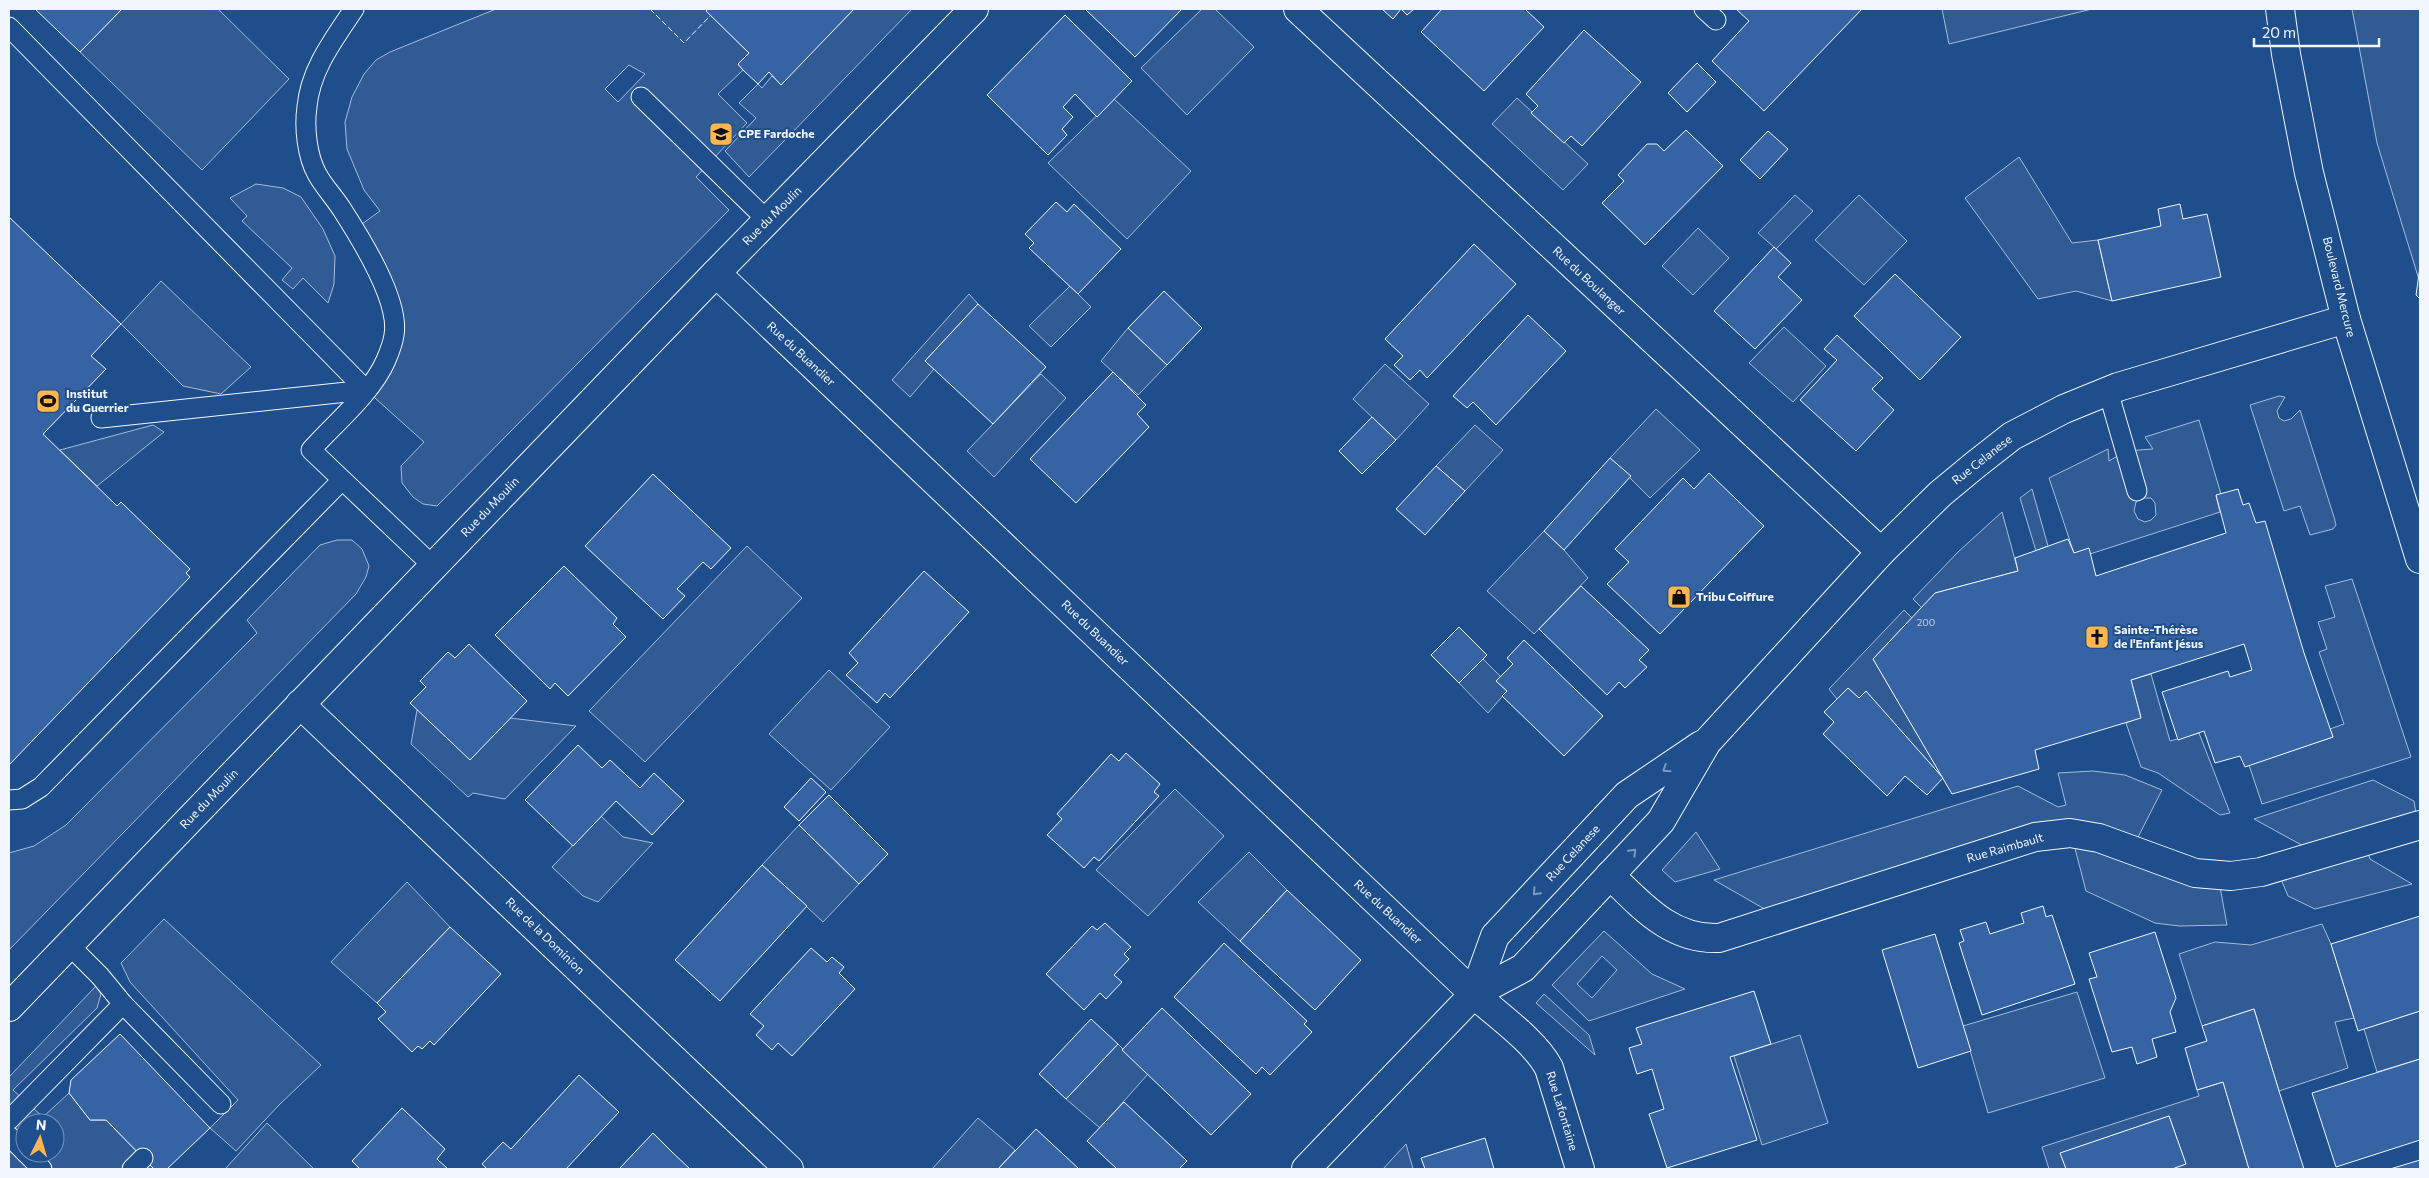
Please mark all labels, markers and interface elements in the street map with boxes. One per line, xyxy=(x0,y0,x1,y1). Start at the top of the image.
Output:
scale bar xyxy=(2254,15,2379,47)
text: 20 m xyxy=(2262,23,2296,41)
school or university icon: CPE Fardoche xyxy=(708,121,734,147)
place label: CPE Fardoche xyxy=(738,126,815,140)
street label: Rue du Moulin xyxy=(739,183,804,248)
street label: Boulevard Mercure xyxy=(2321,235,2359,338)
street label: Rue du Boulanger xyxy=(1550,243,1629,318)
street label: Rue du Buandier xyxy=(765,318,839,389)
place label: Institut du Guerrier xyxy=(66,386,129,414)
sports icon: Institut du Guerrier xyxy=(35,388,61,414)
street label: Rue Celanese xyxy=(1949,431,2014,487)
street label: Rue du Moulin xyxy=(457,474,521,539)
shop icon: Tribu Coiffure xyxy=(1666,584,1692,610)
place label: Tribu Coiffure xyxy=(1696,589,1774,603)
street label: Rue du Buandier xyxy=(1059,597,1132,668)
house number: 200 xyxy=(1917,616,1935,628)
place label: Sainte-Thérèse de l'Enfant Jésus xyxy=(2114,622,2204,651)
church icon: Sainte-Thérèse de l'Enfant Jésus xyxy=(2084,624,2110,650)
one-way arrow xyxy=(1662,762,1671,772)
street label: Rue du Moulin xyxy=(176,766,240,831)
street label: Rue Celanese xyxy=(1543,821,1602,883)
street label: Rue Raimbault xyxy=(1965,829,2045,865)
one-way arrow xyxy=(1627,848,1636,857)
street label: Rue du Buandier xyxy=(1352,876,1426,947)
one-way arrow xyxy=(1533,886,1542,895)
street label: Rue de la Dominion xyxy=(503,894,588,976)
street label: Rue Lafontaine xyxy=(1544,1069,1582,1152)
north arrow xyxy=(15,1113,65,1163)
text: N xyxy=(35,1116,47,1133)

